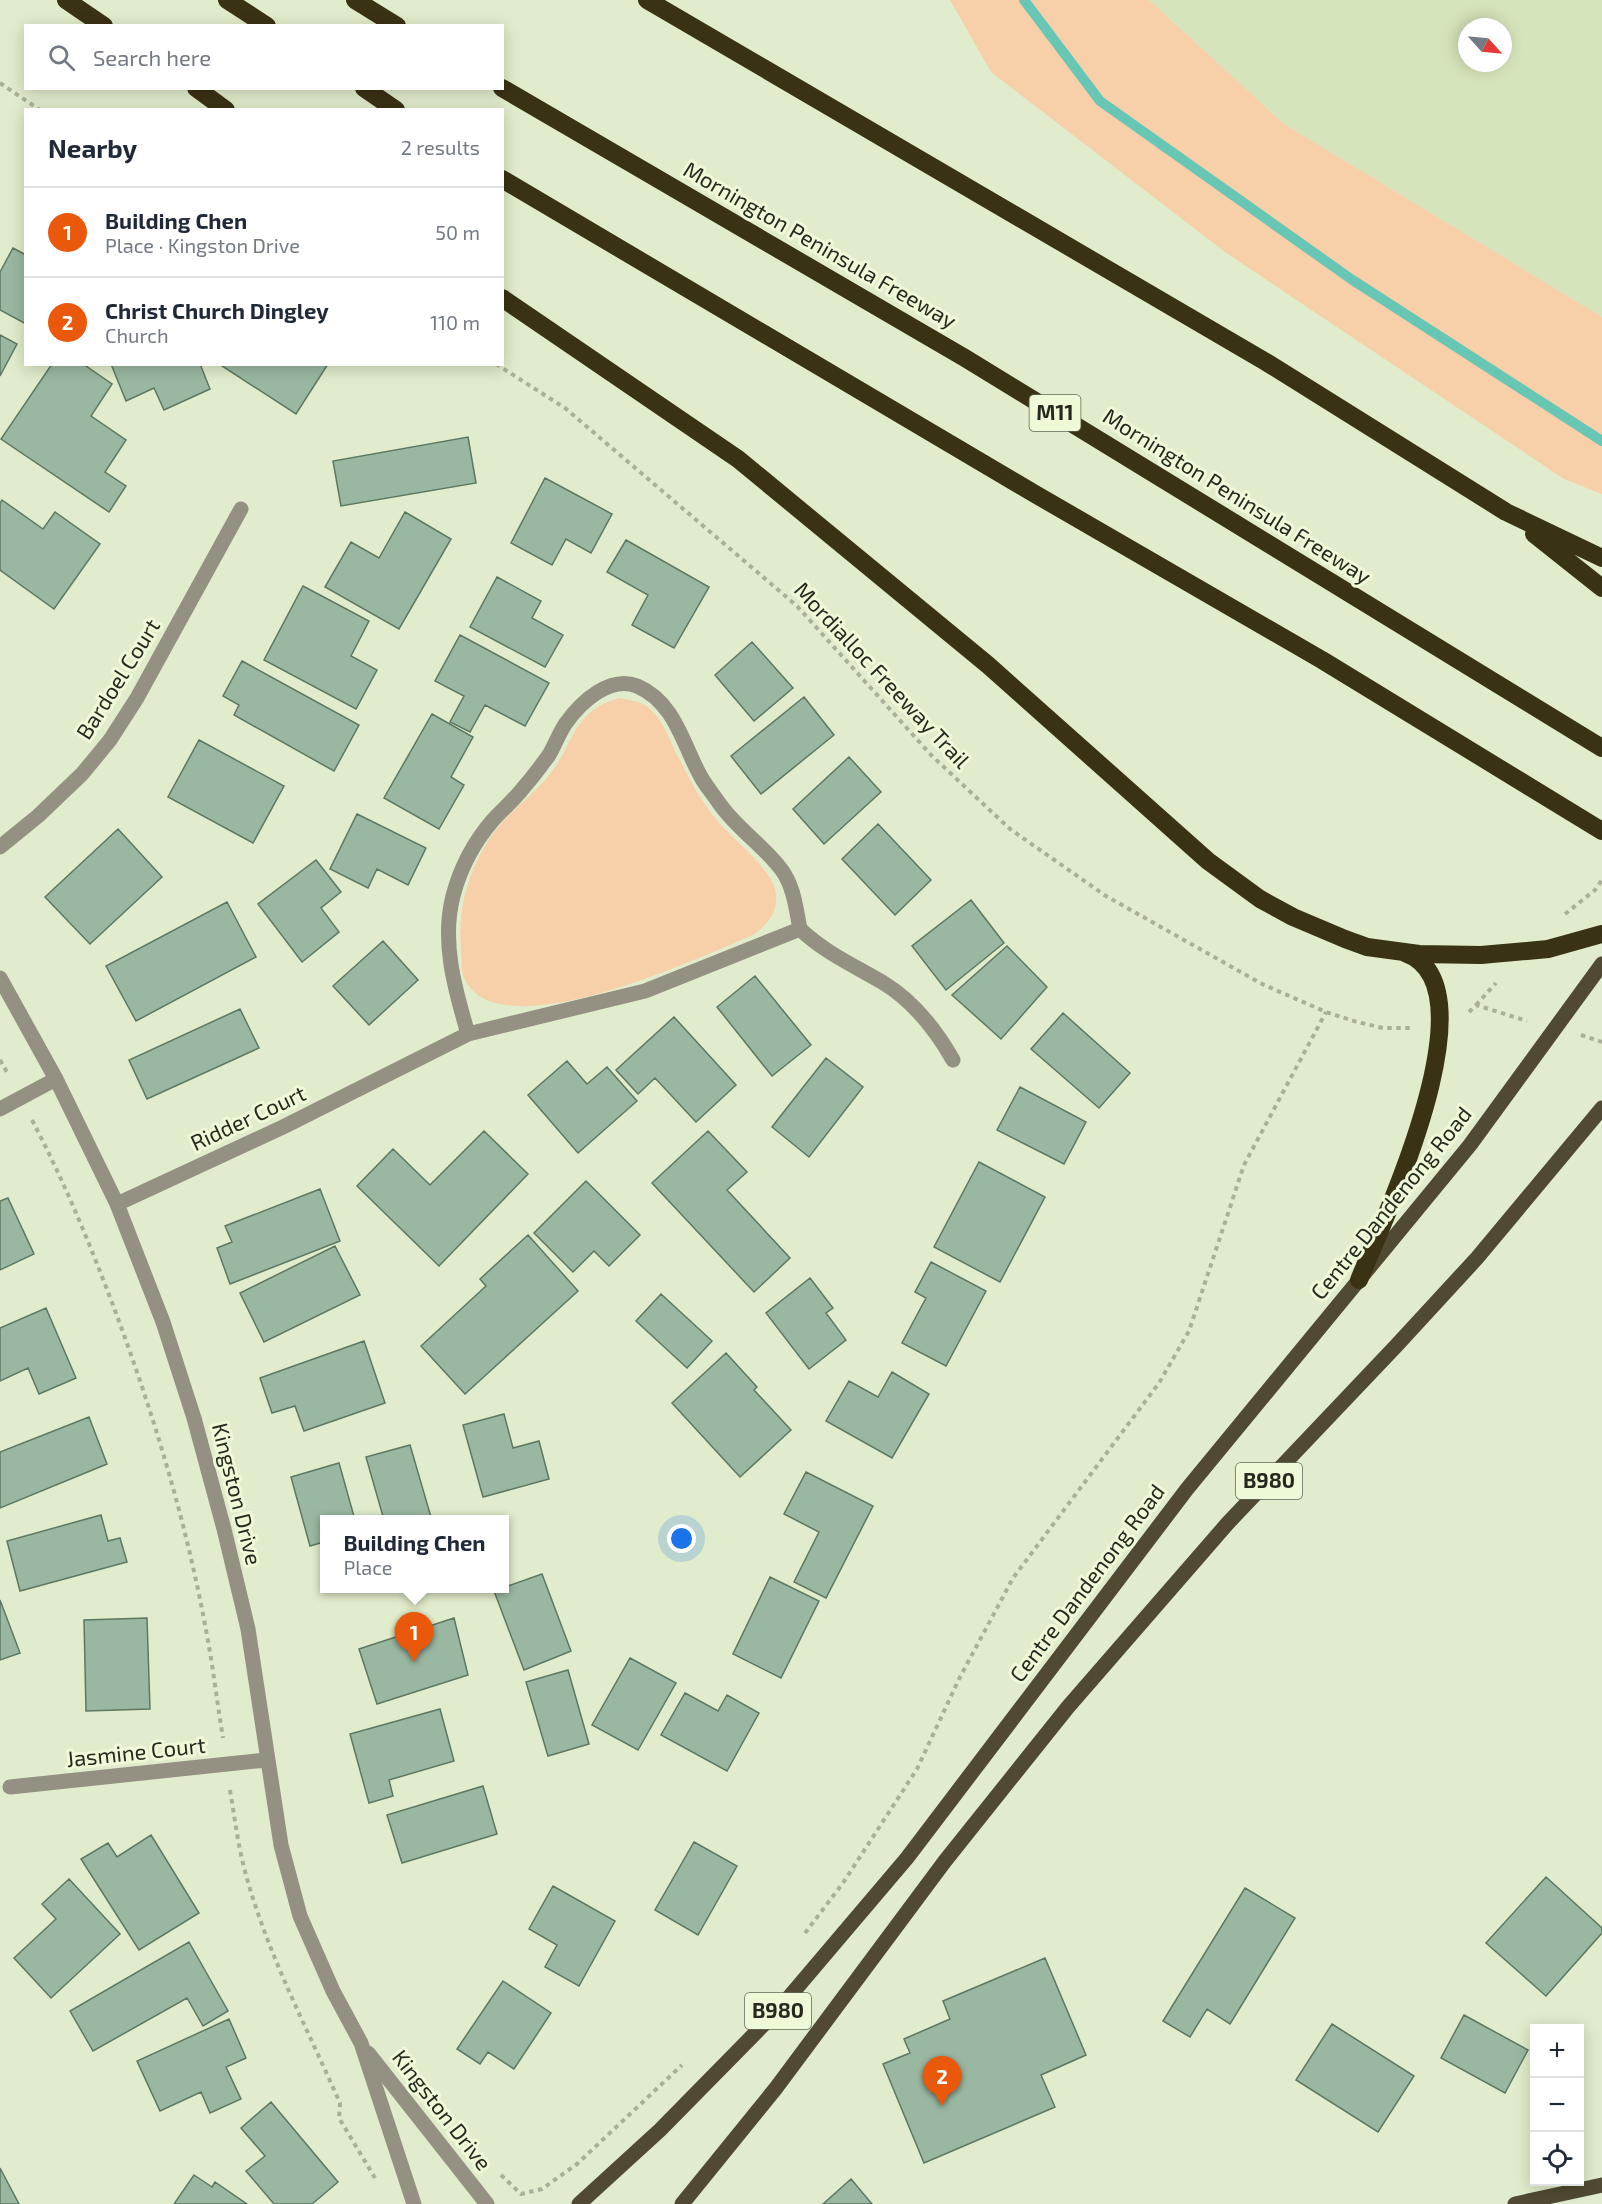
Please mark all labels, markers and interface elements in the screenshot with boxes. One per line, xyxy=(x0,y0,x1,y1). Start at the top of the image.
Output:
north arrow xyxy=(1458,18,1512,72)
search box xyxy=(24,24,504,90)
icon: search xyxy=(45,41,78,74)
text: Search here xyxy=(93,44,211,70)
text: Nearby xyxy=(48,132,137,163)
text: 2 results xyxy=(401,135,480,159)
street label: Mornington Peninsula Freeway xyxy=(679,155,962,333)
text: Building Chen xyxy=(105,207,247,233)
text: 1 xyxy=(63,220,72,244)
text: 50 m xyxy=(435,220,480,244)
text: Place · Kingston Drive xyxy=(105,233,300,257)
text: Christ Church Dingley xyxy=(105,297,329,323)
text: 2 xyxy=(62,310,73,334)
text: 110 m xyxy=(430,310,480,334)
text: Church xyxy=(105,323,169,347)
road number: M11 xyxy=(1030,395,1080,431)
street label: Mornington Peninsula Freeway xyxy=(1099,402,1377,589)
street label: Mordialloc Freeway Trail xyxy=(790,576,976,773)
street label: Bardoel Court xyxy=(70,614,164,743)
street label: Ridder Court xyxy=(186,1079,309,1155)
street label: Centre Dandenong Road xyxy=(1304,1101,1476,1304)
street label: Kingston Drive xyxy=(208,1420,268,1567)
road number: B980 xyxy=(1236,1463,1302,1499)
street label: Centre Dandenong Road xyxy=(1003,1479,1169,1686)
popup xyxy=(320,1515,509,1593)
your location xyxy=(667,1524,696,1553)
text: Building Chen xyxy=(343,1529,486,1555)
text: Place xyxy=(343,1555,393,1579)
pin: 1 xyxy=(394,1612,434,1662)
street label: Jasmine Court xyxy=(65,1731,207,1771)
road number: B980 xyxy=(745,1993,811,2029)
map controls xyxy=(1530,2024,1584,2186)
button: + xyxy=(1530,2024,1584,2078)
street label: Kingston Drive xyxy=(388,2044,498,2175)
pin: 2 xyxy=(922,2056,962,2106)
button: − xyxy=(1530,2078,1584,2132)
button: locate xyxy=(1530,2132,1584,2186)

